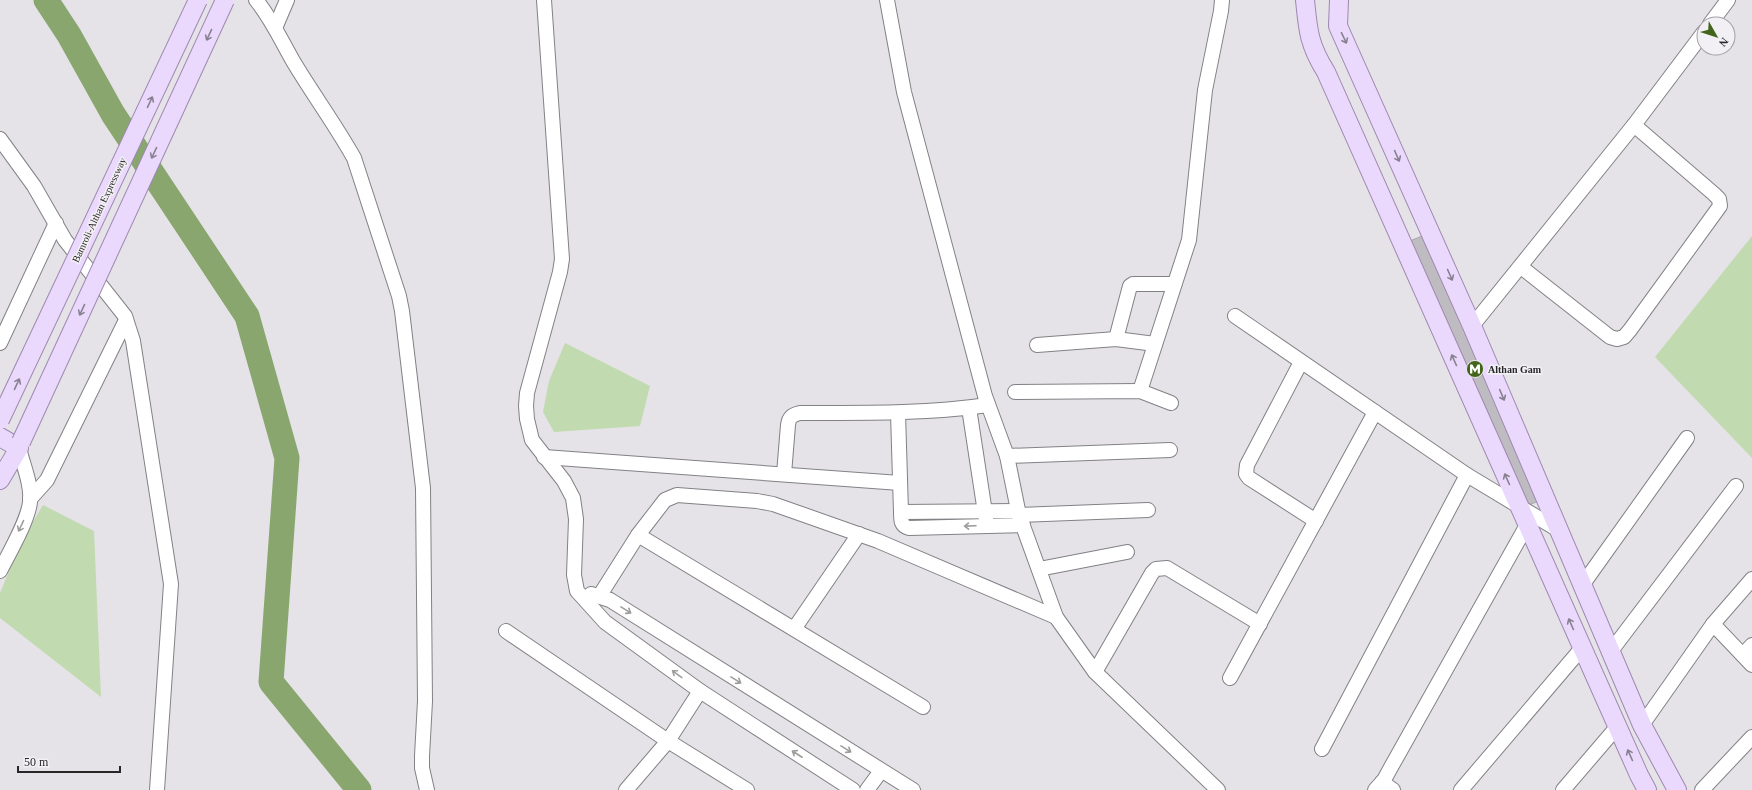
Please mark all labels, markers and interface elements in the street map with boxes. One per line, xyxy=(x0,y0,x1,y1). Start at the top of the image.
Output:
north arrow xyxy=(1696,16,1736,56)
one-way arrow xyxy=(205,29,212,41)
one-way arrow xyxy=(1341,31,1348,43)
text: N xyxy=(1717,35,1731,49)
one-way arrow xyxy=(147,97,154,109)
one-way arrow xyxy=(150,147,157,159)
one-way arrow xyxy=(1394,150,1401,162)
street label: Bamroli-Althan Expressway xyxy=(70,156,128,264)
one-way arrow xyxy=(1447,269,1454,281)
one-way arrow xyxy=(78,303,85,315)
one-way arrow xyxy=(1450,355,1457,367)
metro station icon: Althan Gam xyxy=(1465,359,1485,379)
place label: Althan Gam xyxy=(1488,364,1542,375)
one-way arrow xyxy=(14,379,21,391)
one-way arrow xyxy=(1498,388,1506,400)
one-way arrow xyxy=(1503,474,1510,486)
one-way arrow xyxy=(17,519,24,531)
one-way arrow xyxy=(964,522,977,530)
one-way arrow xyxy=(620,606,631,614)
one-way arrow xyxy=(1567,618,1574,630)
one-way arrow xyxy=(671,670,682,678)
one-way arrow xyxy=(730,676,742,684)
one-way arrow xyxy=(840,745,852,753)
scale bar xyxy=(18,748,120,774)
one-way arrow xyxy=(791,749,803,757)
one-way arrow xyxy=(1626,749,1633,761)
text: 50 m xyxy=(24,755,49,769)

